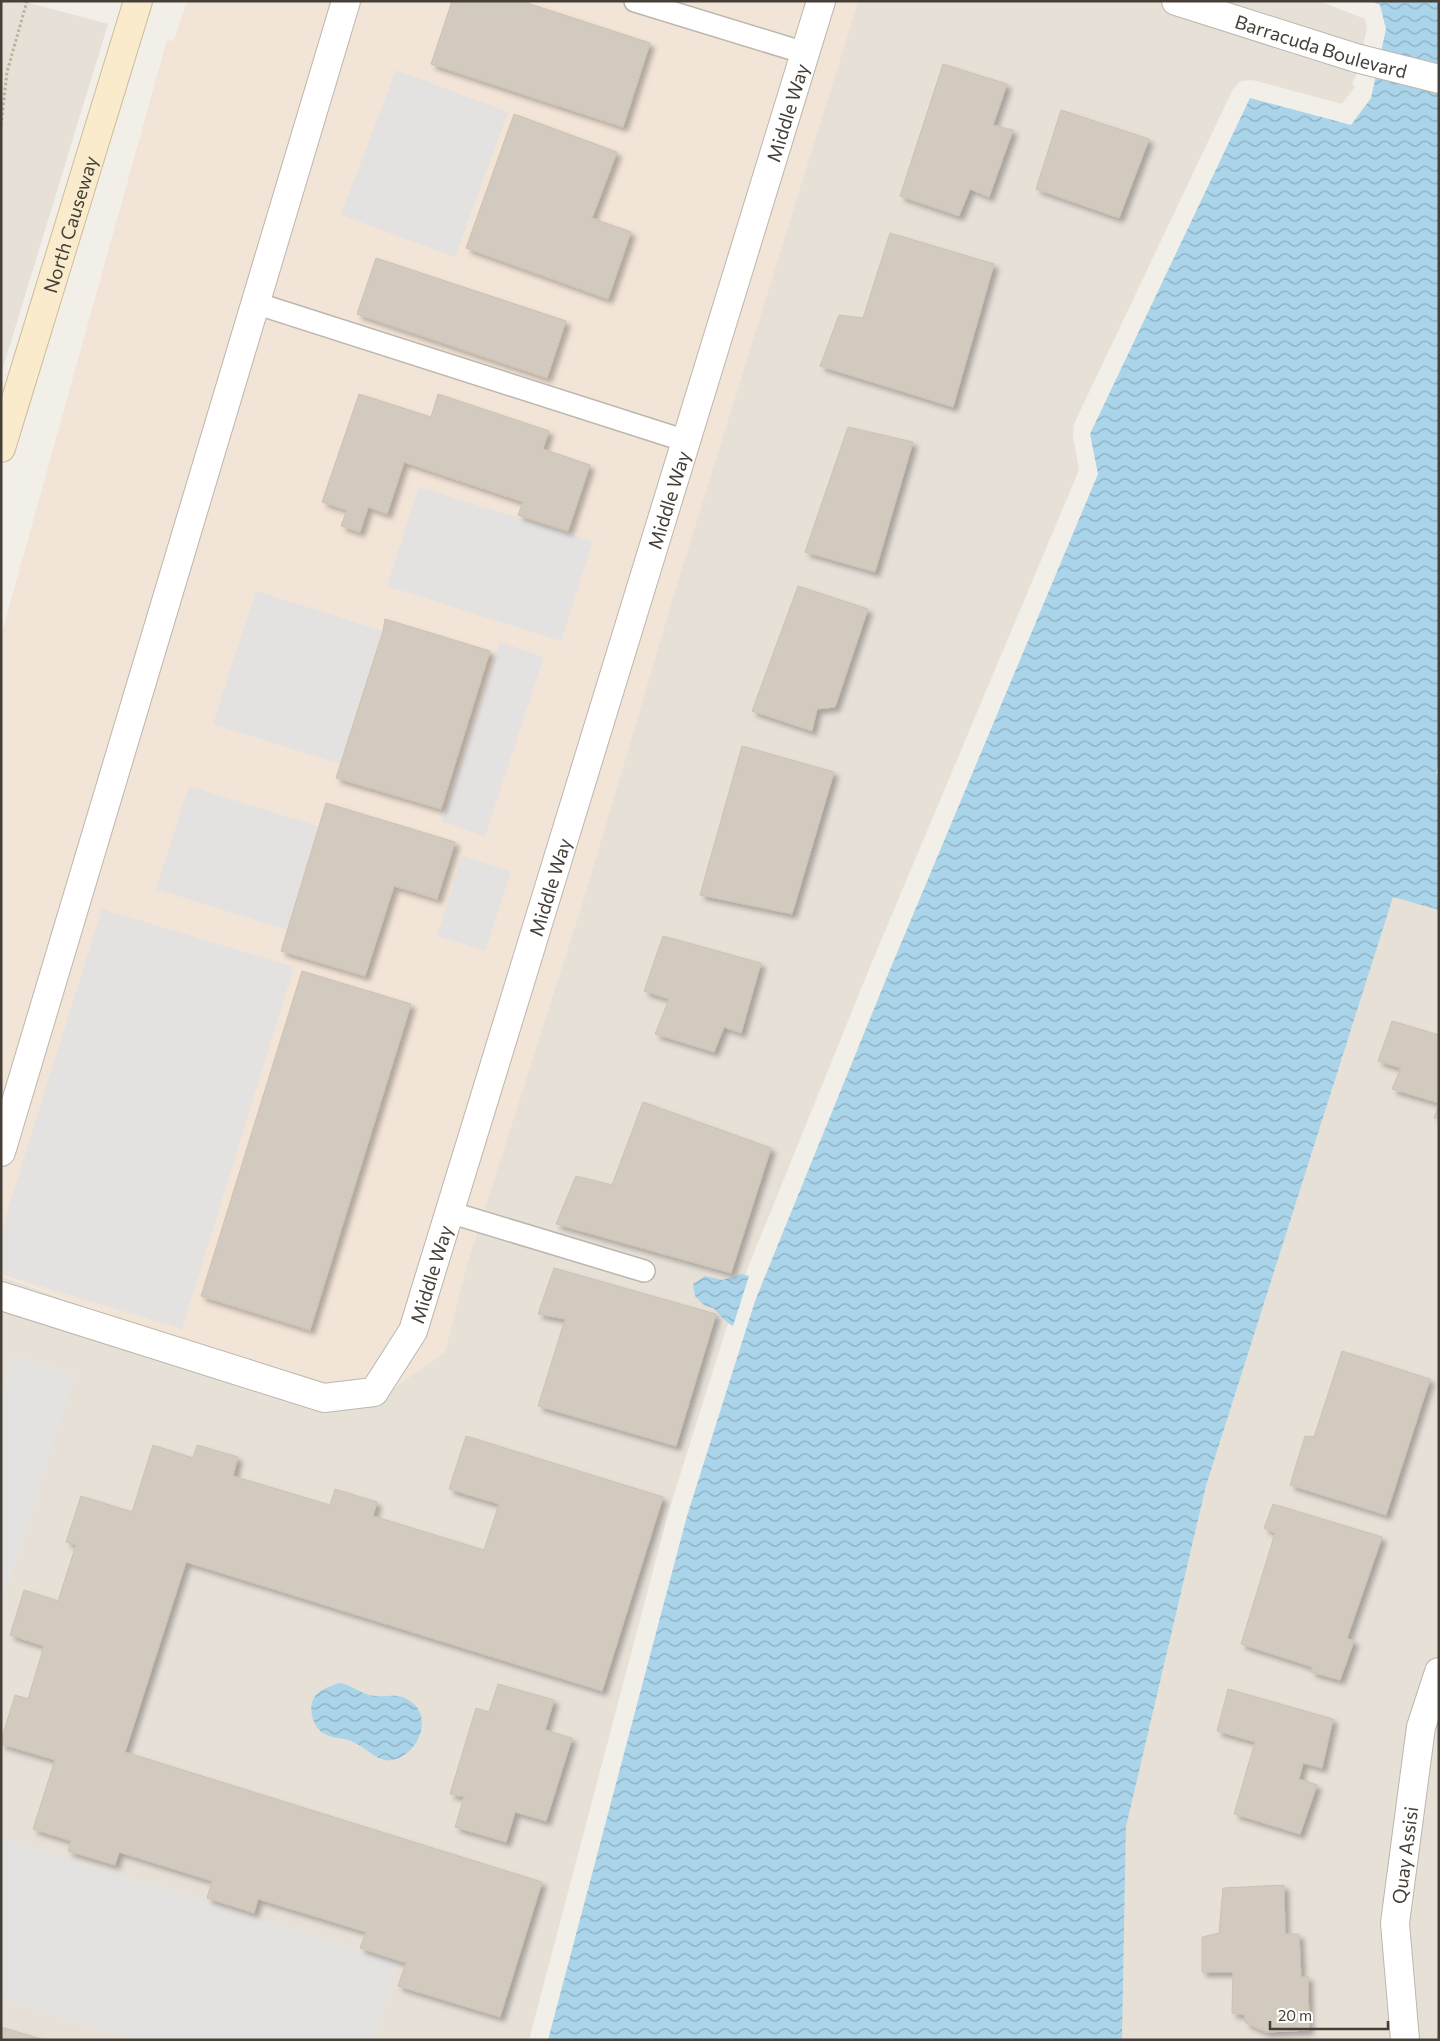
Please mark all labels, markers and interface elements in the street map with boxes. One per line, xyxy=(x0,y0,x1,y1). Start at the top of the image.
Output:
street label: Barracuda Boulevard xyxy=(1232,9,1410,82)
street label: Middle Way xyxy=(761,60,813,164)
street label: North Causeway xyxy=(38,153,101,296)
street label: Middle Way xyxy=(642,448,694,552)
street label: Middle Way xyxy=(523,835,575,939)
street label: Middle Way xyxy=(405,1222,456,1326)
street label: Quay Assisi xyxy=(1386,1805,1422,1905)
scale bar xyxy=(1270,1998,1388,2030)
text: 20 m xyxy=(1278,2006,1312,2024)

